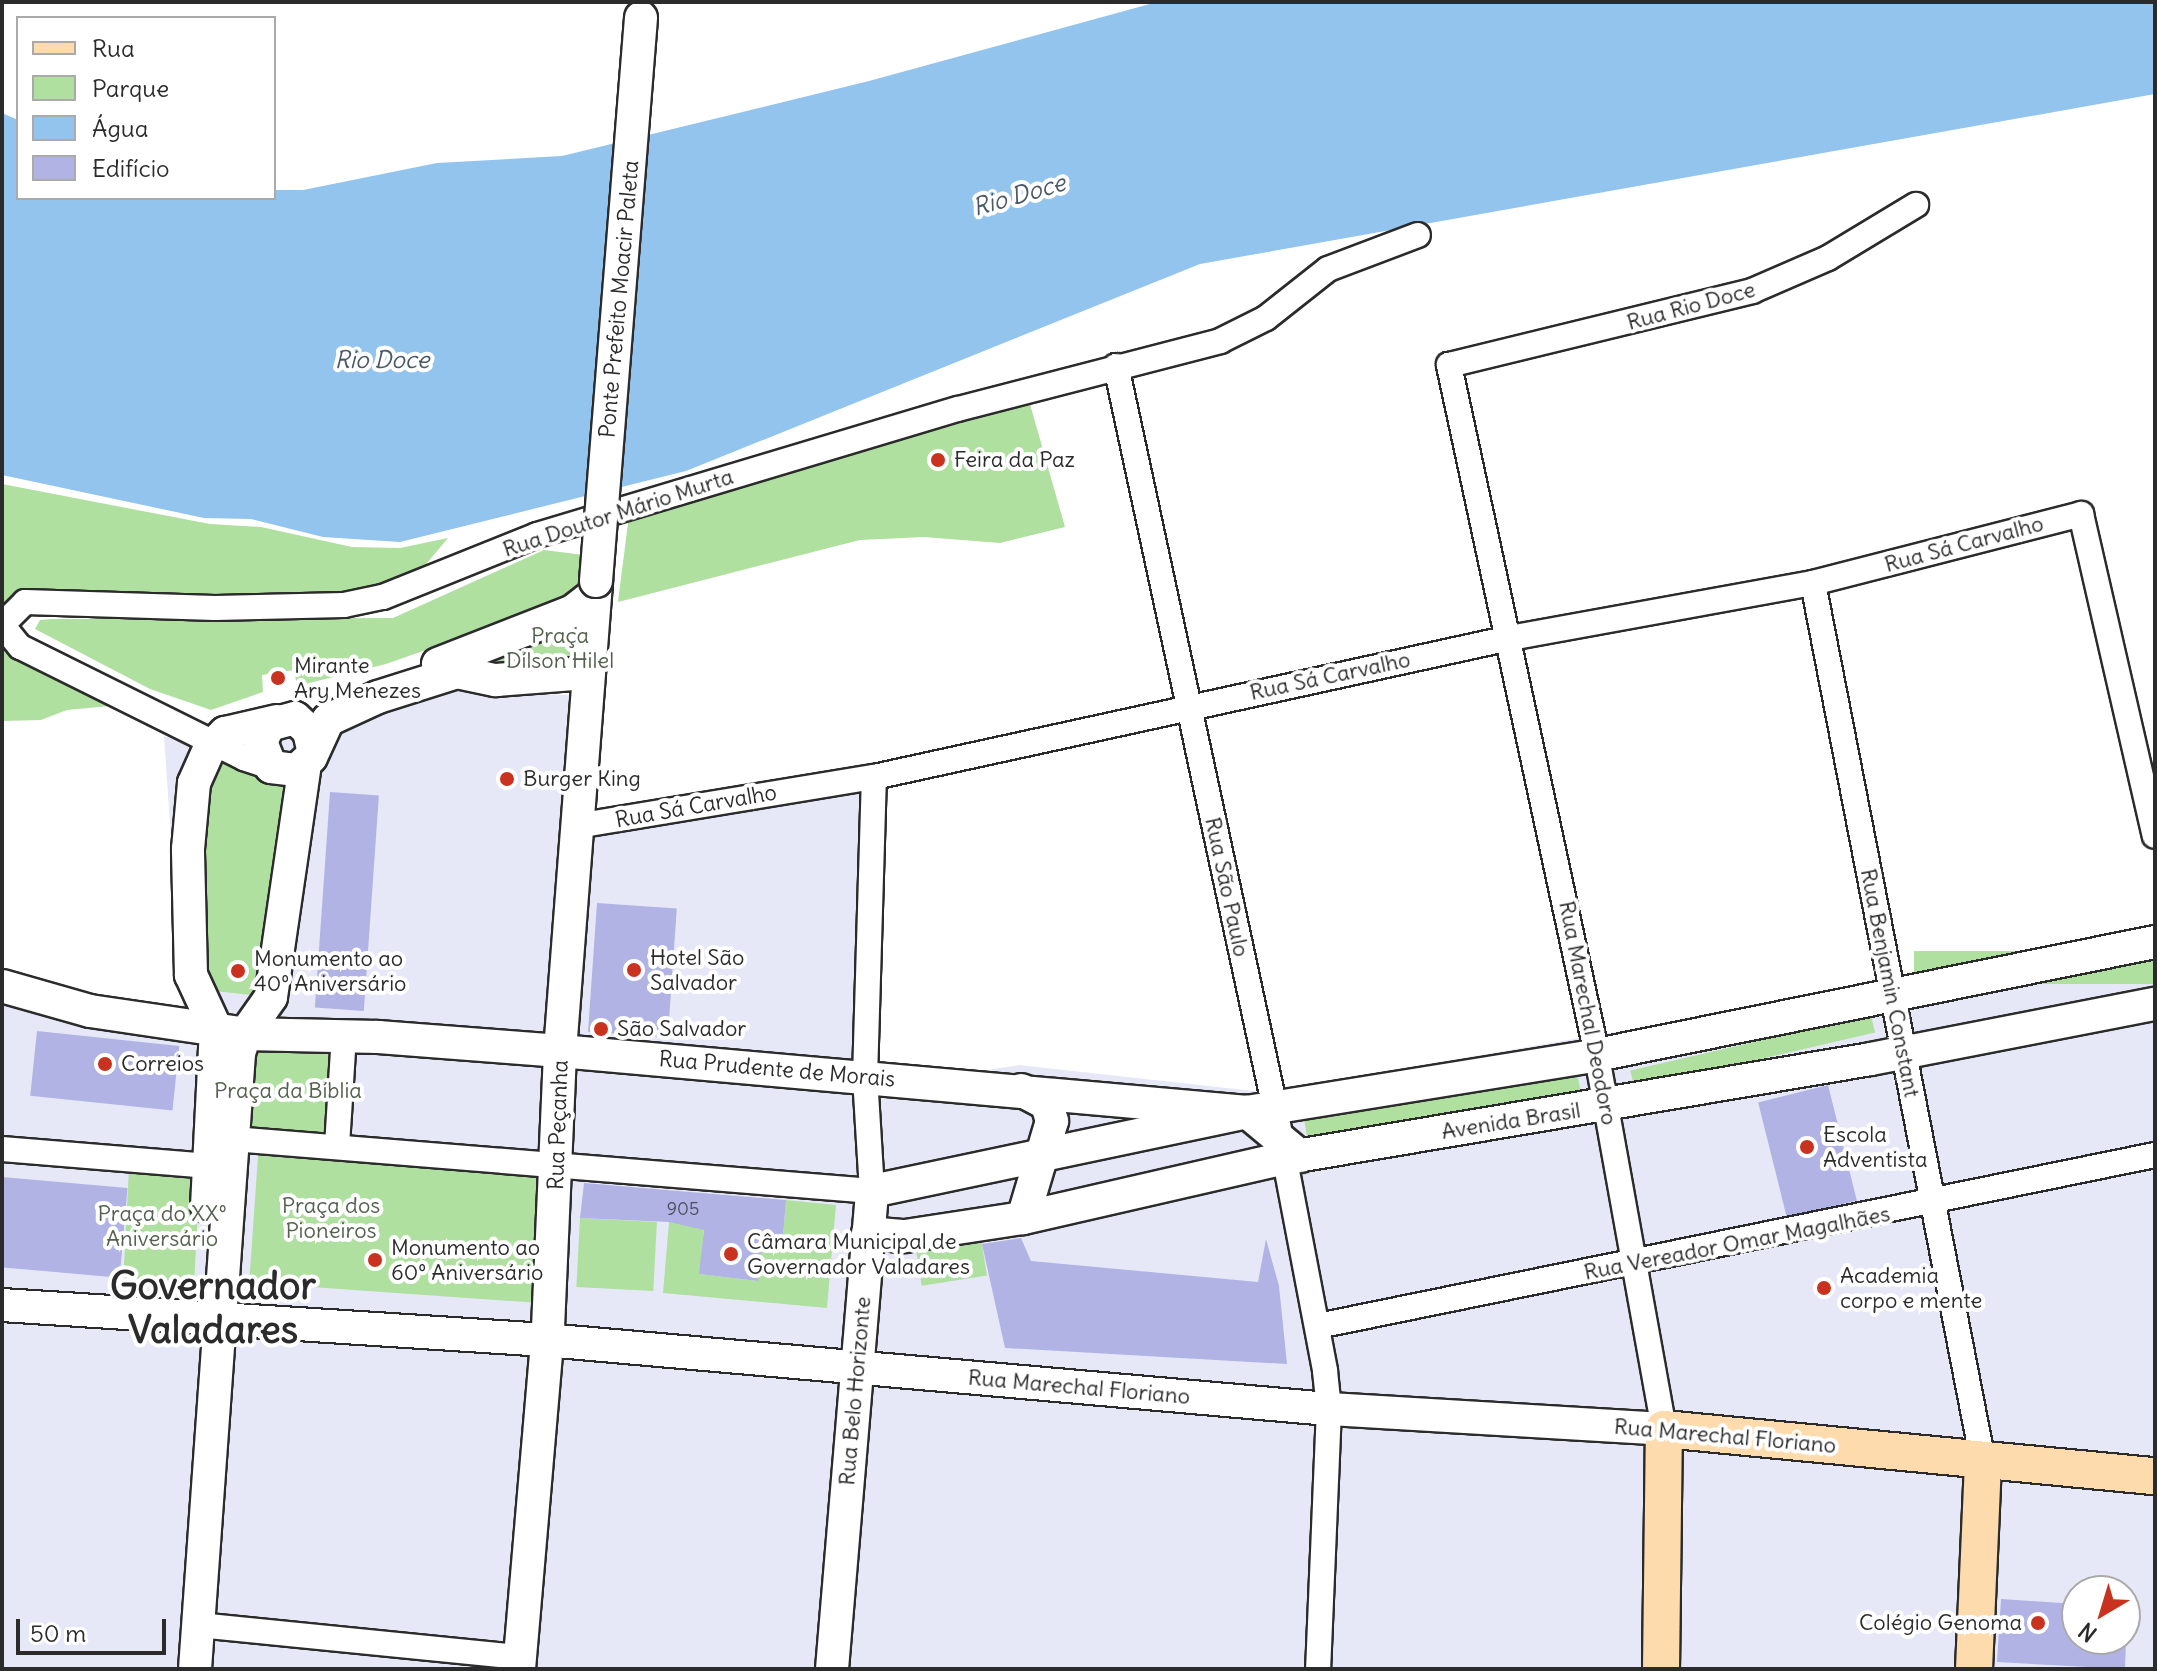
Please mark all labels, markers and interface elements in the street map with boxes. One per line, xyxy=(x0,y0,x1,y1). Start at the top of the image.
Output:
legend xyxy=(16,16,276,200)
text: Rua xyxy=(92,33,135,63)
text: Parque xyxy=(92,73,169,103)
text: Água xyxy=(92,113,148,143)
text: Edifício xyxy=(92,153,170,183)
street label: Ponte Prefeito Moacir Paleta xyxy=(594,159,644,439)
water label: Rio Doce xyxy=(969,168,1069,222)
street label: Rua Rio Doce xyxy=(1624,276,1758,336)
water label: Rio Doce xyxy=(334,346,430,374)
place label: Feira da Paz xyxy=(954,447,1075,473)
marker: Feira da Paz xyxy=(929,451,947,469)
street label: Rua Doutor Mário Murta xyxy=(500,463,736,563)
street label: Rua Sá Carvalho xyxy=(1882,510,2046,578)
park label: Praça Dílson Hilel xyxy=(506,622,614,674)
street label: Rua Sá Carvalho xyxy=(1247,646,1413,706)
place label: Mirante Ary Menezes xyxy=(294,652,421,704)
marker: Mirante Ary Menezes xyxy=(269,669,287,687)
place label: Burger King xyxy=(523,766,641,792)
marker: Burger King xyxy=(498,770,516,788)
street label: Rua Sá Carvalho xyxy=(613,779,779,833)
street label: Rua São Paulo xyxy=(1199,815,1255,959)
street label: Rua Benjamin Constant xyxy=(1855,866,1925,1100)
street label: Rua Marechal Deodoro xyxy=(1553,899,1623,1127)
place label: Hotel São Salvador xyxy=(650,944,744,996)
place label: Monumento ao 40º Aniversário xyxy=(254,945,406,996)
marker: Hotel São Salvador xyxy=(625,961,643,979)
marker: Monumento ao 40º Aniversário xyxy=(229,962,247,980)
place label: São Salvador xyxy=(617,1016,746,1042)
marker: São Salvador xyxy=(592,1020,610,1038)
street label: Rua Prudente de Morais xyxy=(658,1046,896,1092)
place label: Correios xyxy=(121,1051,204,1077)
marker: Correios xyxy=(96,1055,114,1073)
street label: Rua Peçanha xyxy=(543,1059,573,1191)
park label: Praça da Bíblia xyxy=(214,1078,362,1104)
street label: Avenida Brasil xyxy=(1440,1097,1582,1145)
place label: Escola Adventista xyxy=(1823,1121,1927,1172)
marker: Escola Adventista xyxy=(1798,1138,1816,1156)
park label: Praça dos Pioneiros xyxy=(282,1192,380,1244)
house number: 905 xyxy=(667,1198,699,1220)
park label: Praça do XXº Aniversário xyxy=(97,1200,227,1252)
street label: Rua Vereador Omar Magalhães xyxy=(1582,1200,1892,1286)
place label: Câmara Municipal de Governador Valadares xyxy=(747,1228,970,1280)
place label: Monumento ao 60º Aniversário xyxy=(391,1234,543,1286)
marker: Câmara Municipal de Governador Valadares xyxy=(722,1245,740,1263)
marker: Monumento ao 60º Aniversário xyxy=(366,1251,384,1269)
place label: Academia corpo e mente xyxy=(1840,1262,1982,1314)
district label: Governador Valadares xyxy=(110,1263,316,1352)
marker: Academia corpo e mente xyxy=(1815,1279,1833,1297)
street label: Rua Belo Horizonte xyxy=(834,1295,876,1487)
street label: Rua Marechal Floriano xyxy=(967,1364,1191,1410)
street label: Rua Marechal Floriano xyxy=(1613,1413,1837,1459)
north arrow xyxy=(2061,1575,2141,1655)
scale bar xyxy=(20,1603,170,1653)
place label: Colégio Genoma xyxy=(1859,1610,2022,1636)
marker: Colégio Genoma xyxy=(2029,1614,2047,1632)
text: N xyxy=(2073,1617,2102,1648)
text: 50 m xyxy=(30,1618,86,1648)

